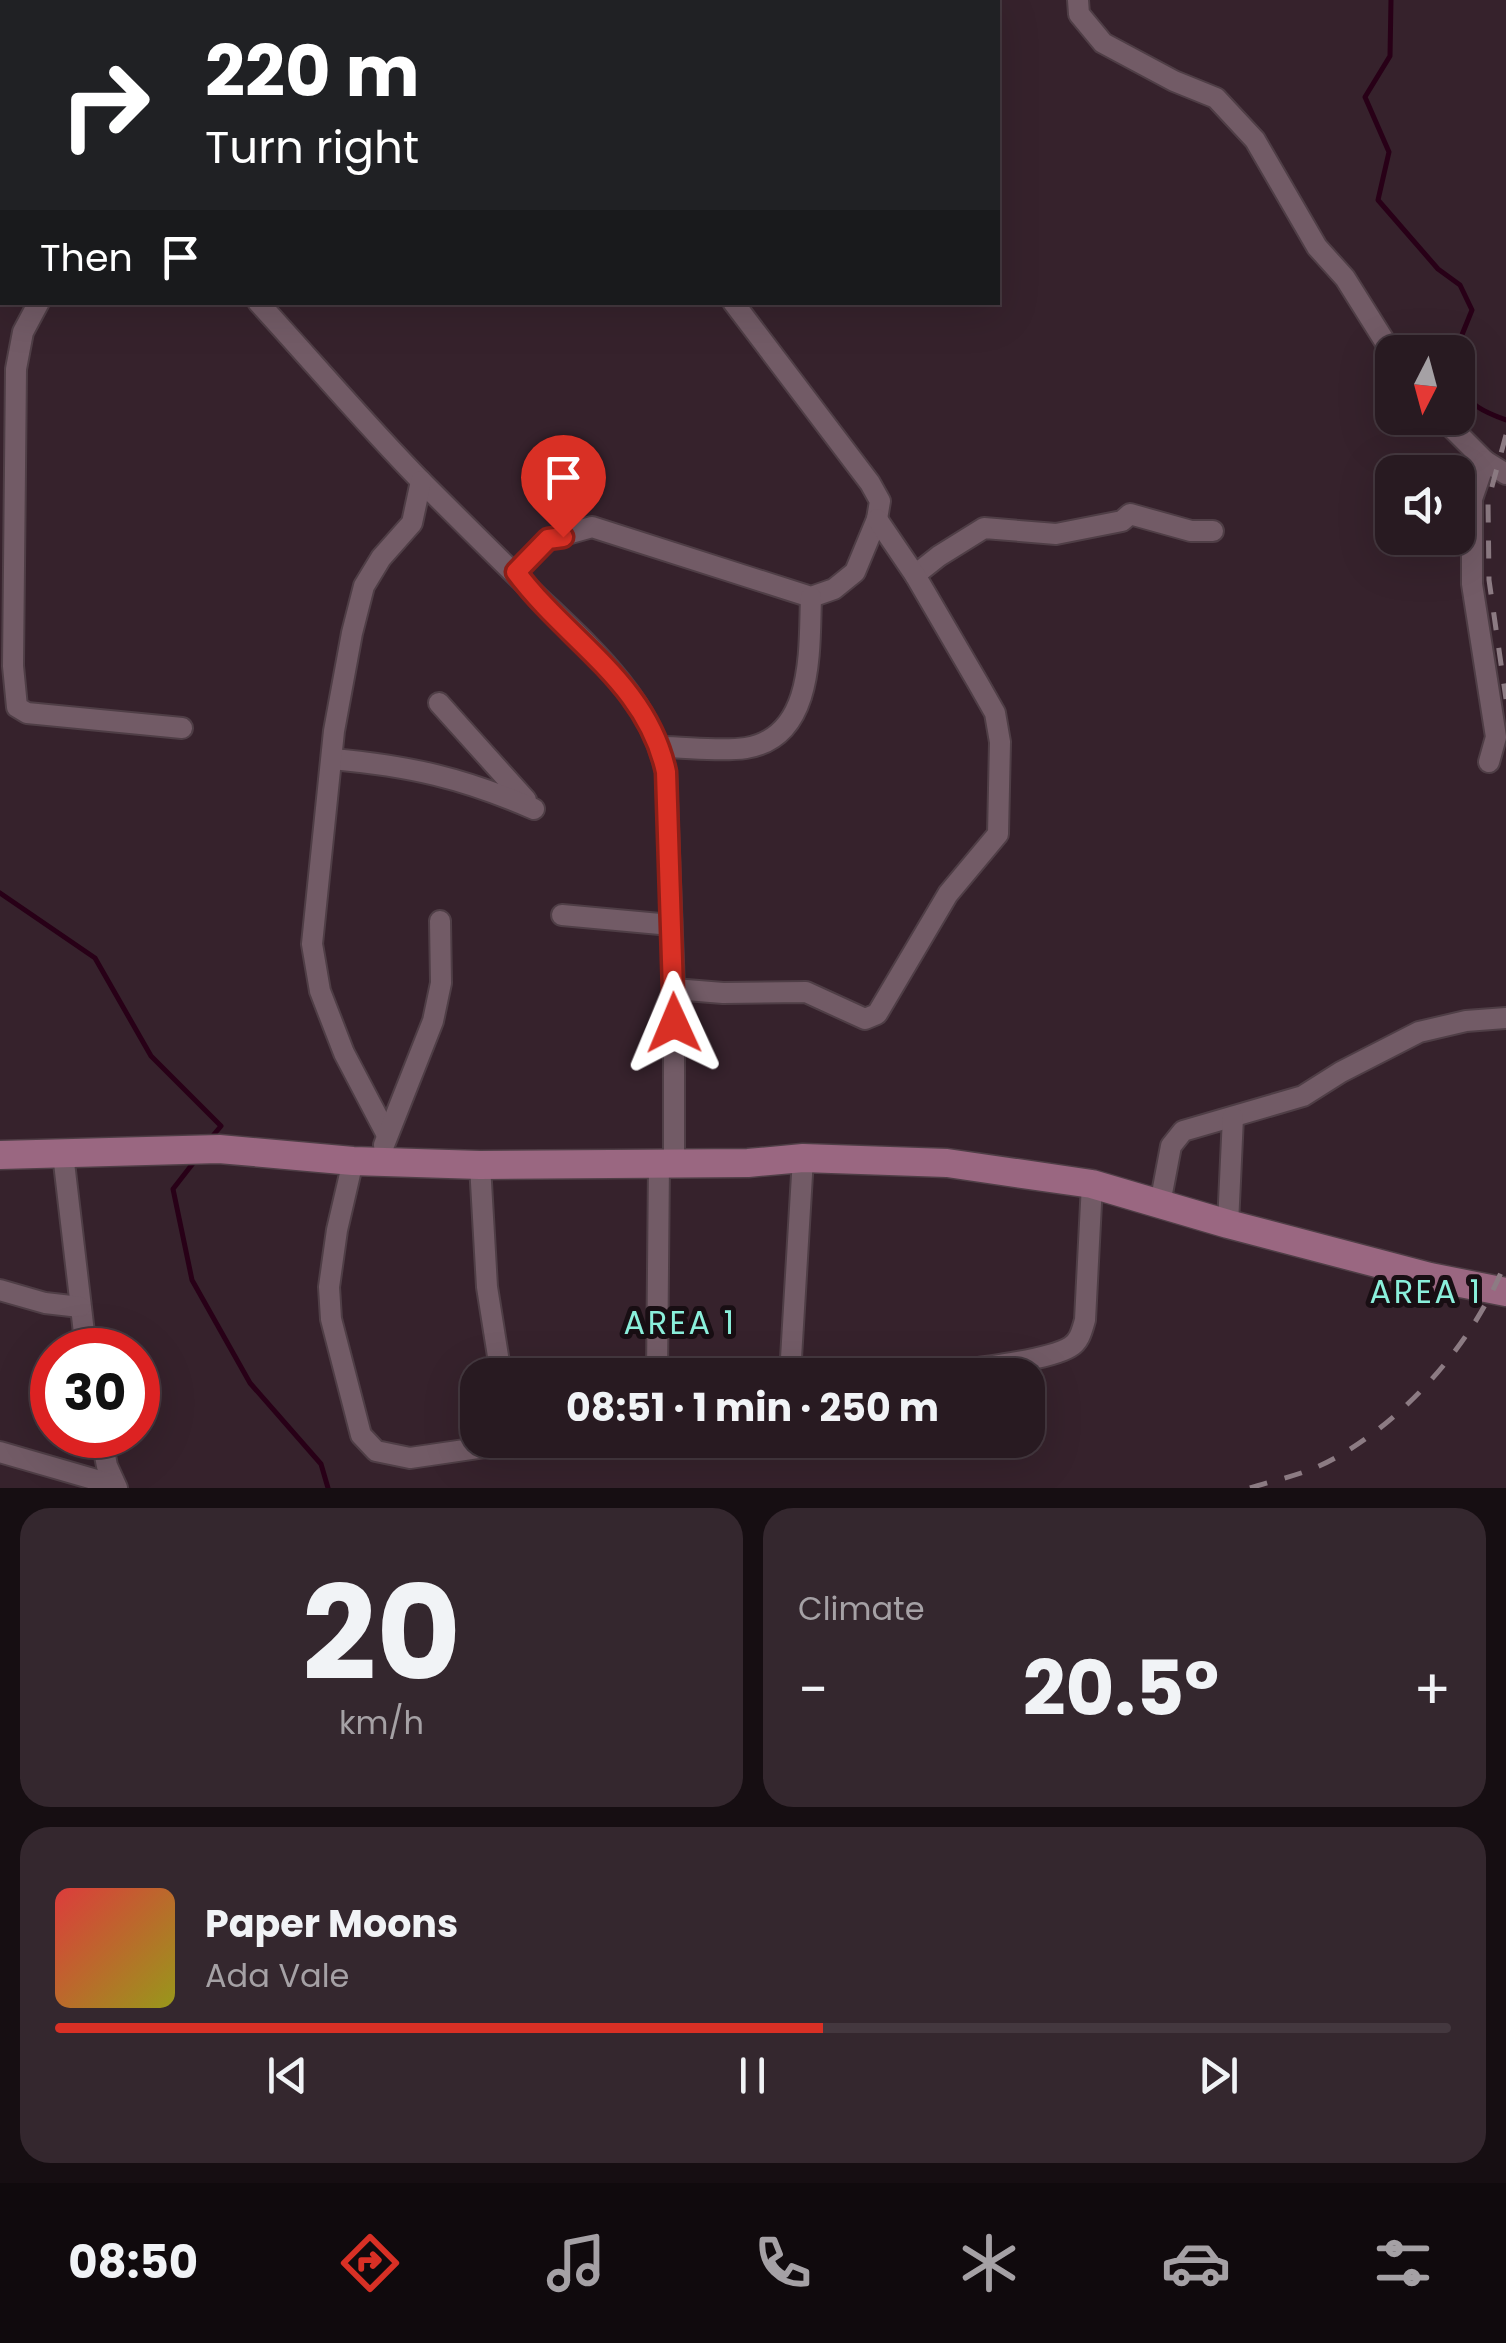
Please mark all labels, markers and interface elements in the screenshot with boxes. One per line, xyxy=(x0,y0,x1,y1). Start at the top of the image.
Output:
text: 220 m xyxy=(205,22,420,121)
icon: right xyxy=(40,40,170,170)
text: Turn right xyxy=(205,116,419,179)
icon: arrive xyxy=(153,230,208,285)
text: Then xyxy=(40,231,133,284)
north arrow xyxy=(1375,335,1475,435)
map controls xyxy=(1375,335,1475,555)
pin xyxy=(521,435,606,538)
icon: arrive xyxy=(536,450,591,505)
button: sound xyxy=(1375,455,1475,555)
position arrow xyxy=(622,971,726,1075)
district label: AREA 1 xyxy=(1370,1269,1482,1314)
district label: AREA 1 xyxy=(624,1300,736,1345)
speed limit sign: 30 xyxy=(30,1328,160,1458)
text: 08:51 · 1 min · 250 m xyxy=(566,1381,939,1434)
text: 20 xyxy=(302,1542,461,1725)
text: Climate xyxy=(798,1586,925,1631)
text: 20.5° xyxy=(1023,1636,1219,1741)
text: − xyxy=(798,1651,828,1728)
text: + xyxy=(1413,1651,1451,1728)
text: km/h xyxy=(339,1700,424,1745)
text: Paper Moons xyxy=(205,1897,458,1950)
text: Ada Vale xyxy=(205,1953,349,1998)
icon: previous xyxy=(260,2048,315,2103)
icon: pause xyxy=(725,2048,780,2103)
icon: next xyxy=(1191,2048,1246,2103)
icon: directions xyxy=(335,2228,405,2298)
icon: music xyxy=(541,2228,611,2298)
icon: phone xyxy=(748,2228,818,2298)
icon: climate xyxy=(954,2228,1024,2298)
icon: car xyxy=(1161,2228,1231,2298)
icon: filters xyxy=(1368,2228,1438,2298)
text: 08:50 xyxy=(68,2231,198,2294)

